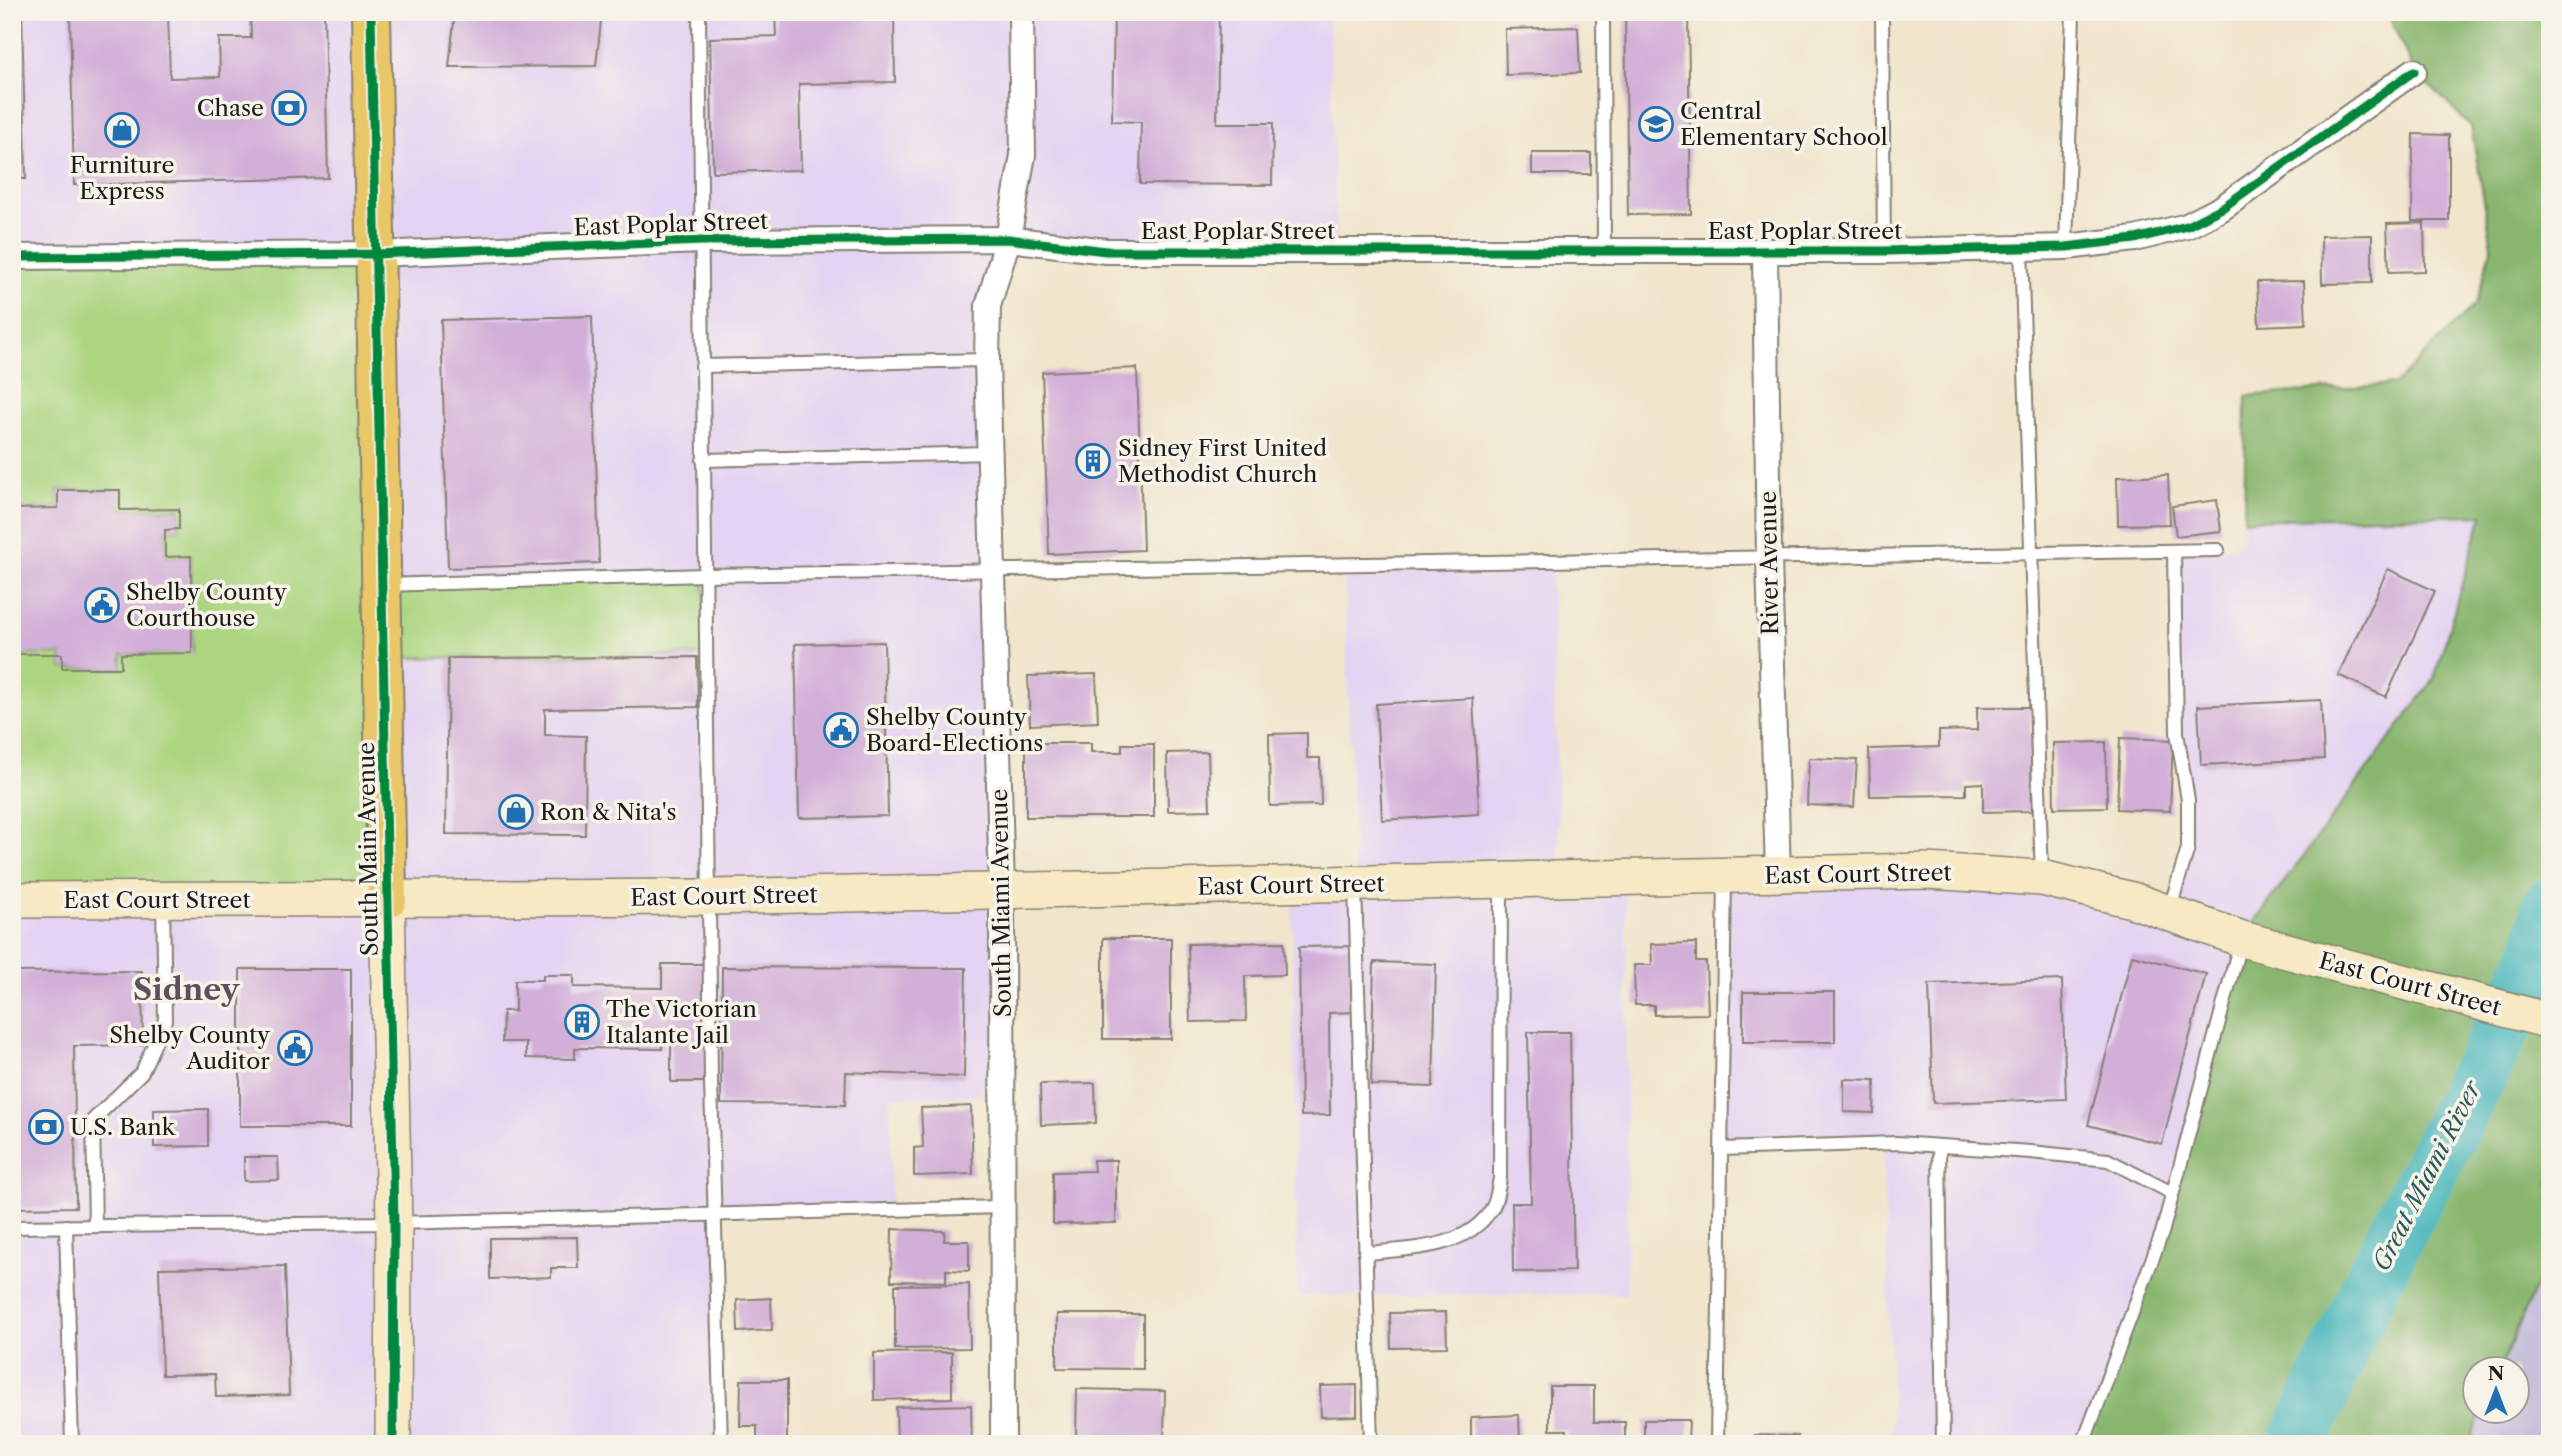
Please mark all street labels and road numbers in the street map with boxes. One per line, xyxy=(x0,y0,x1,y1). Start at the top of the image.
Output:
street label: East Poplar Street xyxy=(573,207,769,241)
street label: East Poplar Street xyxy=(1141,217,1335,245)
street label: East Poplar Street xyxy=(1708,217,1902,245)
street label: River Avenue xyxy=(1754,491,1784,635)
street label: South Main Avenue xyxy=(352,742,384,956)
street label: South Miami Avenue xyxy=(985,789,1017,1017)
street label: East Court Street xyxy=(1764,858,1952,890)
street label: East Court Street xyxy=(1197,869,1385,901)
street label: East Court Street xyxy=(630,880,818,912)
street label: East Court Street xyxy=(63,886,251,914)
street label: East Court Street xyxy=(2316,946,2504,1022)

